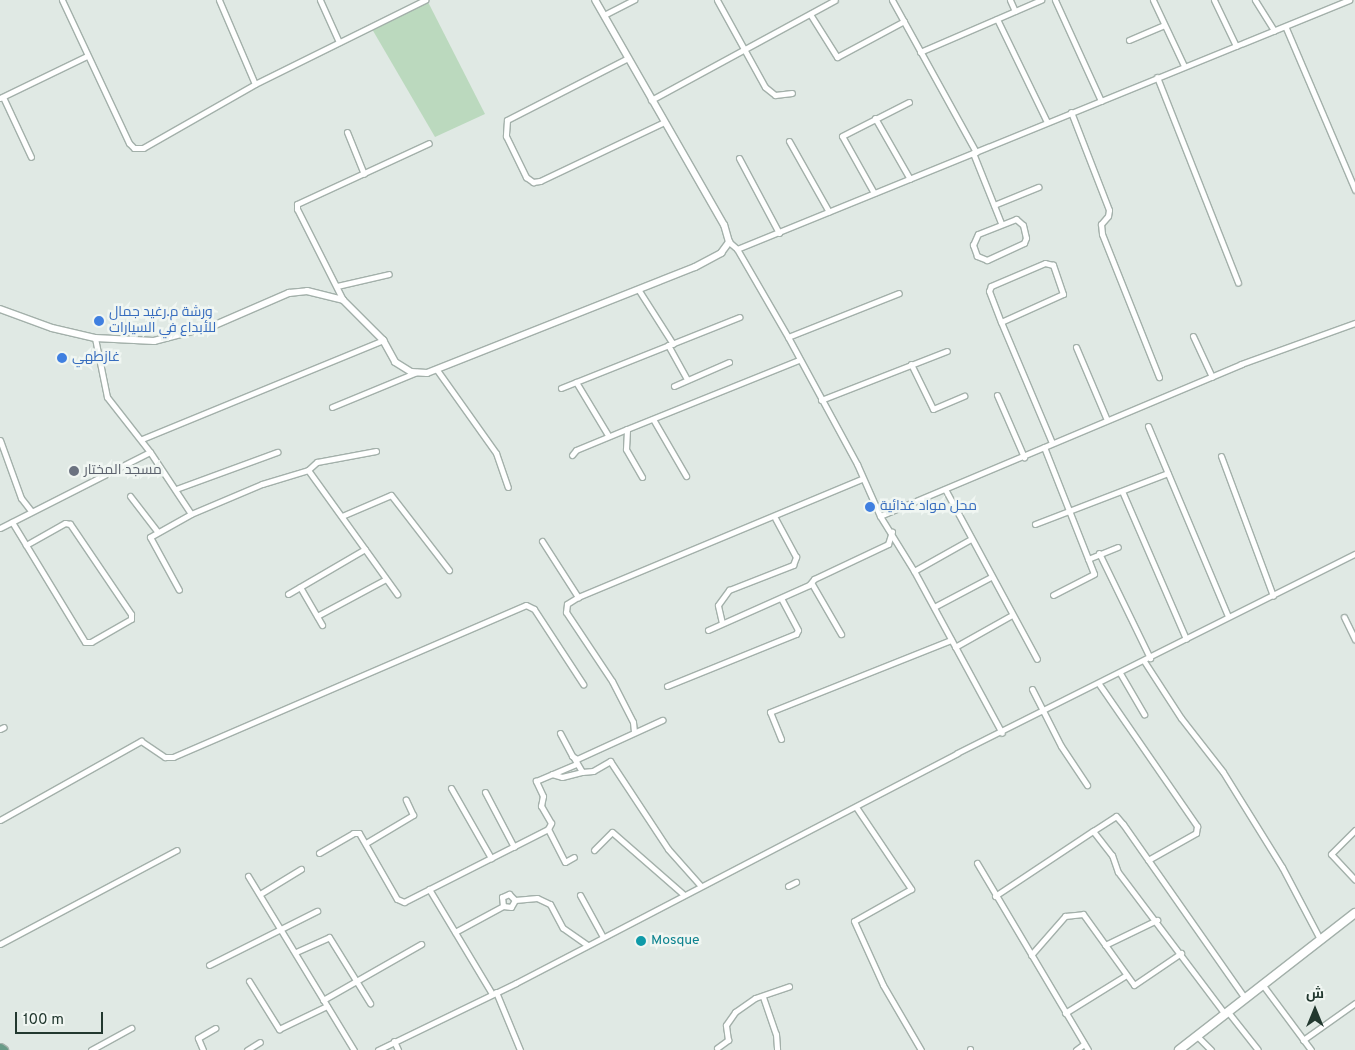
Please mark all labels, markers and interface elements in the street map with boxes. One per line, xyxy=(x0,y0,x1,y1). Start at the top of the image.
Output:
place label: ورشة م.رغيد جمال للأبداع في السيارات xyxy=(109,305,216,338)
marker: ورشة م.رغيد جمال للأبداع في السيارات xyxy=(93,315,105,327)
place label: غازطهي xyxy=(72,350,120,366)
marker: غازطهي xyxy=(56,352,68,364)
place label: مسجد المختار xyxy=(84,463,162,479)
marker: مسجد المختار xyxy=(68,465,80,477)
place label: محل مواد غذائية xyxy=(880,499,977,515)
marker: محل مواد غذائية xyxy=(864,501,876,513)
place label: Mosque xyxy=(651,933,700,949)
marker: Mosque xyxy=(635,935,647,947)
north arrow xyxy=(1290,985,1340,1035)
text: ش xyxy=(1306,986,1324,1003)
scale bar xyxy=(18,1002,105,1034)
text: 100 m xyxy=(23,1011,64,1030)

